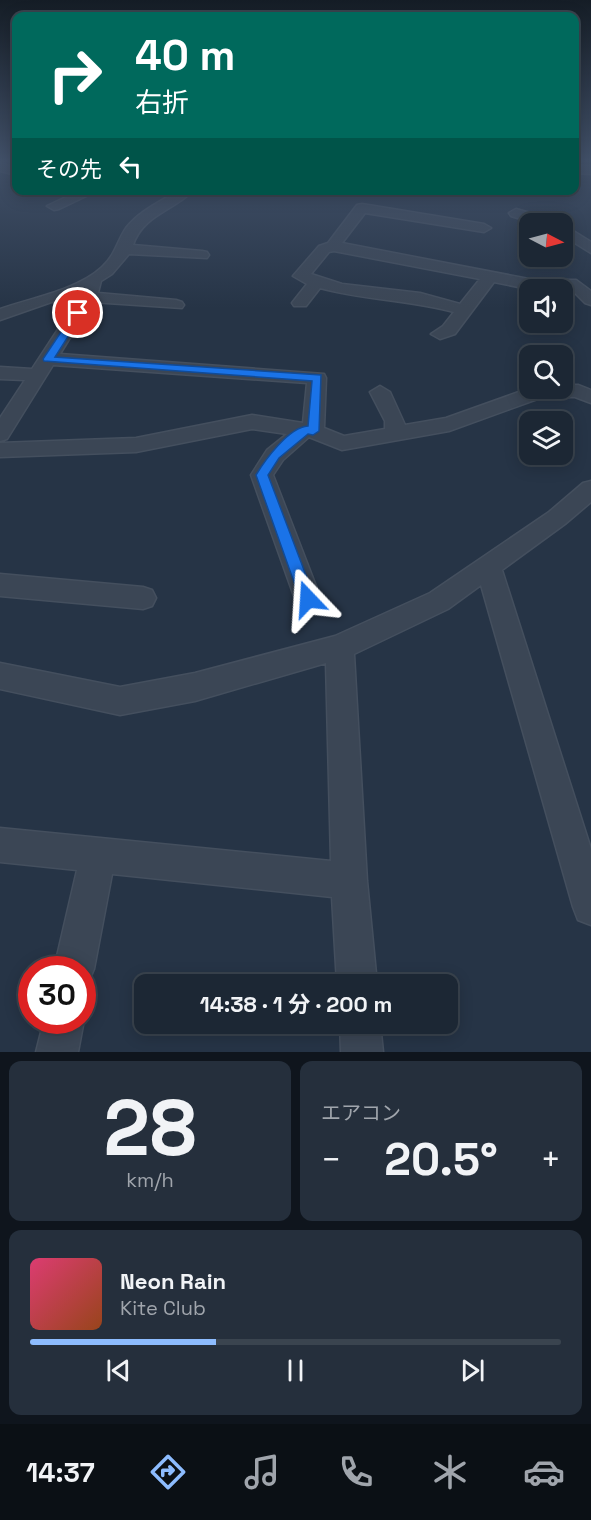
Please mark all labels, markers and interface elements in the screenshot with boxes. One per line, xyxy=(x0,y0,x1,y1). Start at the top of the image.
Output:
text: 40 m xyxy=(135,29,235,82)
icon: right xyxy=(36,36,114,114)
text: 右折 xyxy=(135,85,189,120)
icon: left xyxy=(114,150,147,183)
text: その先 xyxy=(36,155,102,183)
north arrow xyxy=(519,213,573,267)
map controls xyxy=(519,213,573,465)
button: sound xyxy=(519,279,573,333)
pin xyxy=(52,287,103,338)
icon: arrive xyxy=(61,296,94,329)
button: search xyxy=(519,345,573,399)
button: layers xyxy=(519,411,573,465)
position arrow xyxy=(276,567,340,631)
speed limit sign: 30 xyxy=(18,956,96,1034)
text: 14:38 · 1 分 · 200 m xyxy=(200,990,392,1018)
text: 28 xyxy=(103,1078,197,1178)
text: エアコン xyxy=(321,1100,401,1126)
text: 20.5° xyxy=(384,1131,498,1188)
text: − xyxy=(321,1139,341,1181)
text: + xyxy=(541,1139,561,1181)
text: km/h xyxy=(126,1167,174,1193)
text: Neon Rain xyxy=(120,1267,226,1295)
text: Kite Club xyxy=(120,1295,206,1321)
icon: previous xyxy=(102,1354,135,1387)
icon: pause xyxy=(279,1354,312,1387)
icon: next xyxy=(456,1354,489,1387)
icon: directions xyxy=(147,1451,189,1493)
icon: music xyxy=(241,1451,283,1493)
icon: phone xyxy=(335,1451,377,1493)
icon: climate xyxy=(429,1451,471,1493)
icon: car xyxy=(523,1451,565,1493)
text: 14:37 xyxy=(26,1455,95,1490)

